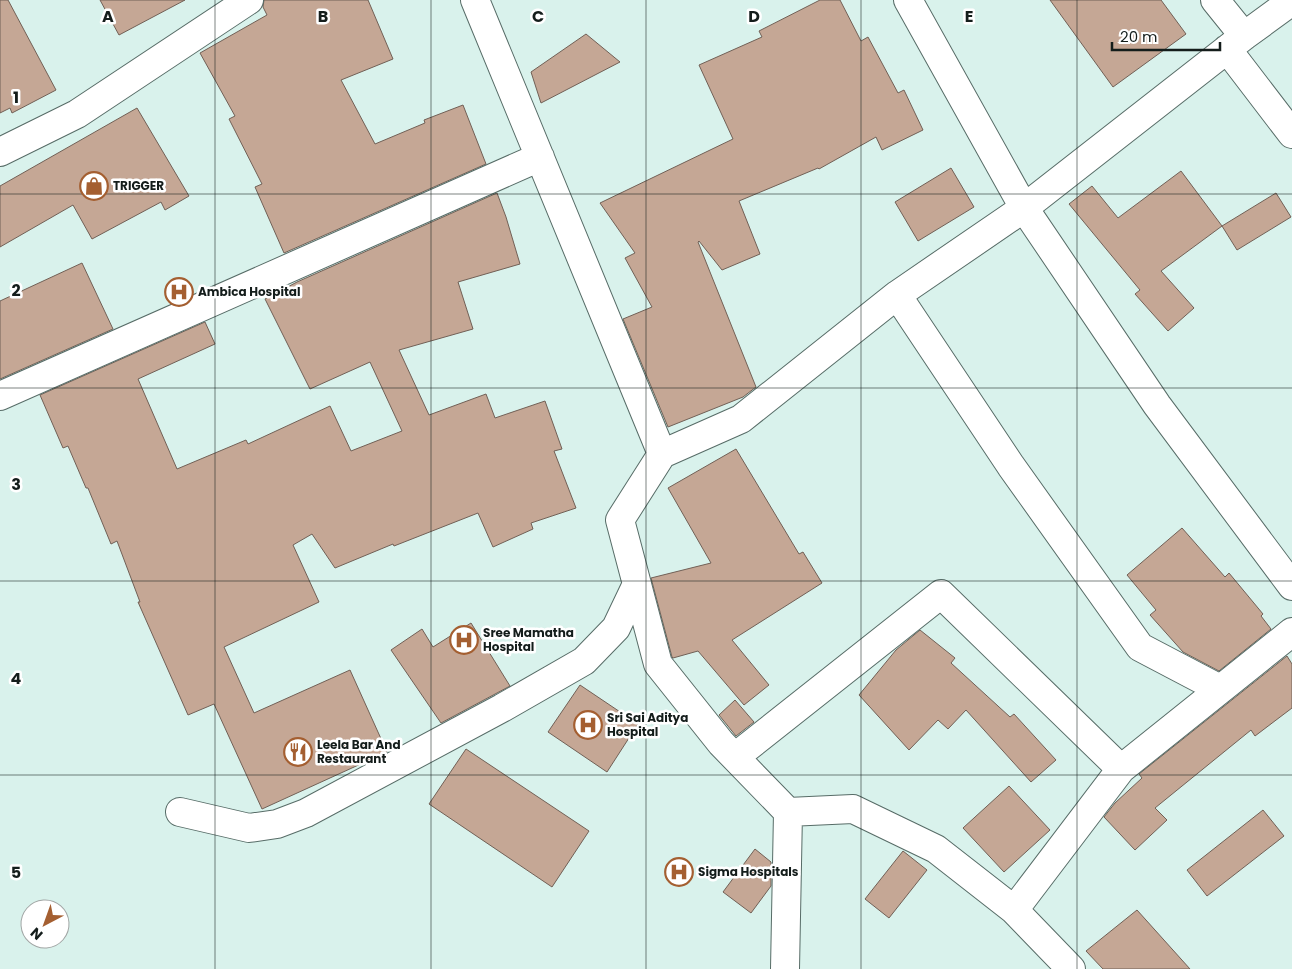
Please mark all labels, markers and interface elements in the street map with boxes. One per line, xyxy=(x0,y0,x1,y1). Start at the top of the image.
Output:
text: A xyxy=(102,5,114,28)
text: B xyxy=(318,5,328,28)
text: C xyxy=(532,5,544,28)
text: D xyxy=(748,5,760,28)
text: E xyxy=(965,5,973,28)
scale bar xyxy=(1112,20,1220,52)
text: 20 m xyxy=(1120,26,1158,47)
text: 1 xyxy=(13,86,19,109)
shop icon: TRIGGER xyxy=(79,171,109,201)
place label: TRIGGER xyxy=(113,177,164,194)
hospital icon: Ambica Hospital xyxy=(164,277,194,307)
text: 2 xyxy=(11,279,21,302)
place label: Ambica Hospital xyxy=(198,283,301,300)
text: 3 xyxy=(11,473,21,496)
place label: Sree Mamatha Hospital xyxy=(483,624,574,655)
hospital icon: Sree Mamatha Hospital xyxy=(449,625,479,655)
text: 4 xyxy=(11,667,22,690)
place label: Sri Sai Aditya Hospital xyxy=(607,709,688,740)
hospital icon: Sri Sai Aditya Hospital xyxy=(573,710,603,740)
place label: Leela Bar And Restaurant xyxy=(317,736,401,767)
restaurant icon: Leela Bar And Restaurant xyxy=(283,737,313,767)
hospital icon: Sigma Hospitals xyxy=(664,857,694,887)
text: 5 xyxy=(11,861,21,884)
place label: Sigma Hospitals xyxy=(698,863,799,880)
north arrow xyxy=(20,899,70,949)
text: N xyxy=(26,923,47,945)

